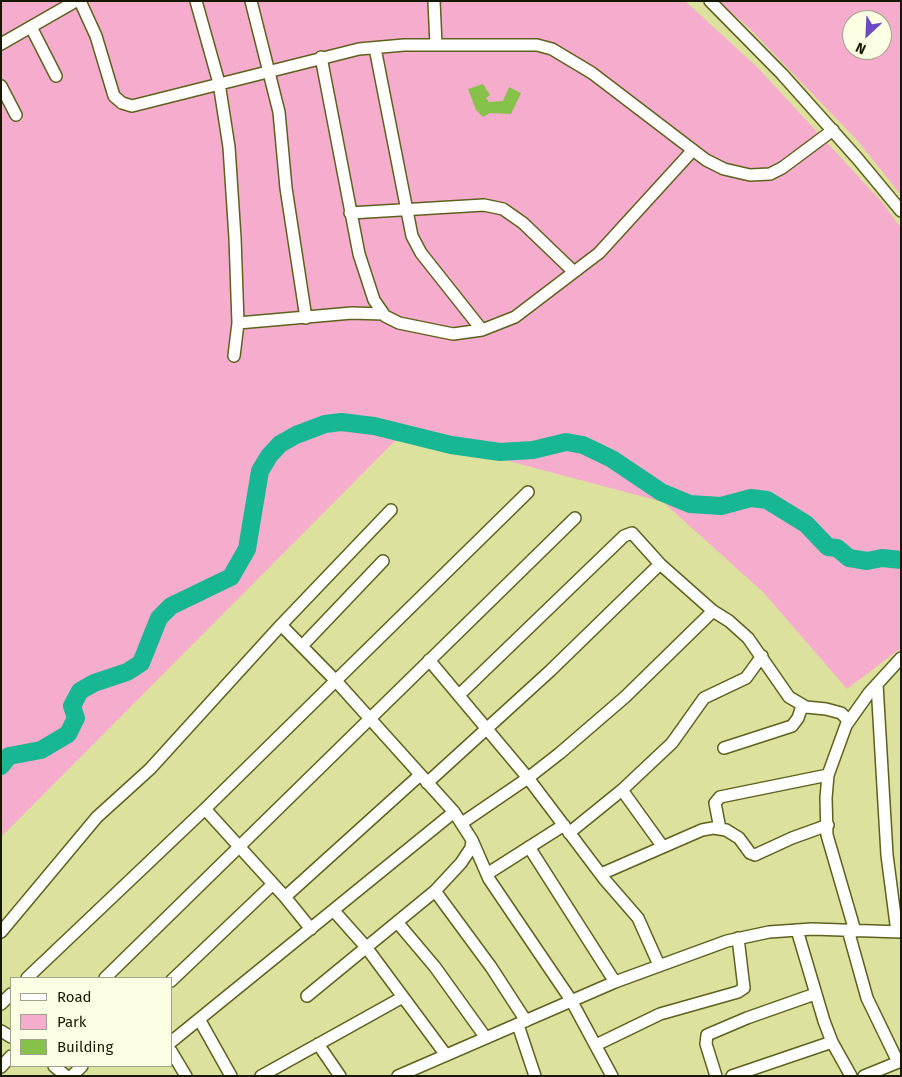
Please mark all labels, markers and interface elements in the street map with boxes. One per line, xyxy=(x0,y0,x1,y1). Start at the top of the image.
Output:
north arrow xyxy=(842,10,892,60)
text: N xyxy=(853,38,869,58)
legend xyxy=(10,977,172,1067)
text: Road xyxy=(57,988,92,1006)
text: Park xyxy=(57,1013,87,1031)
text: Building xyxy=(57,1038,113,1056)

